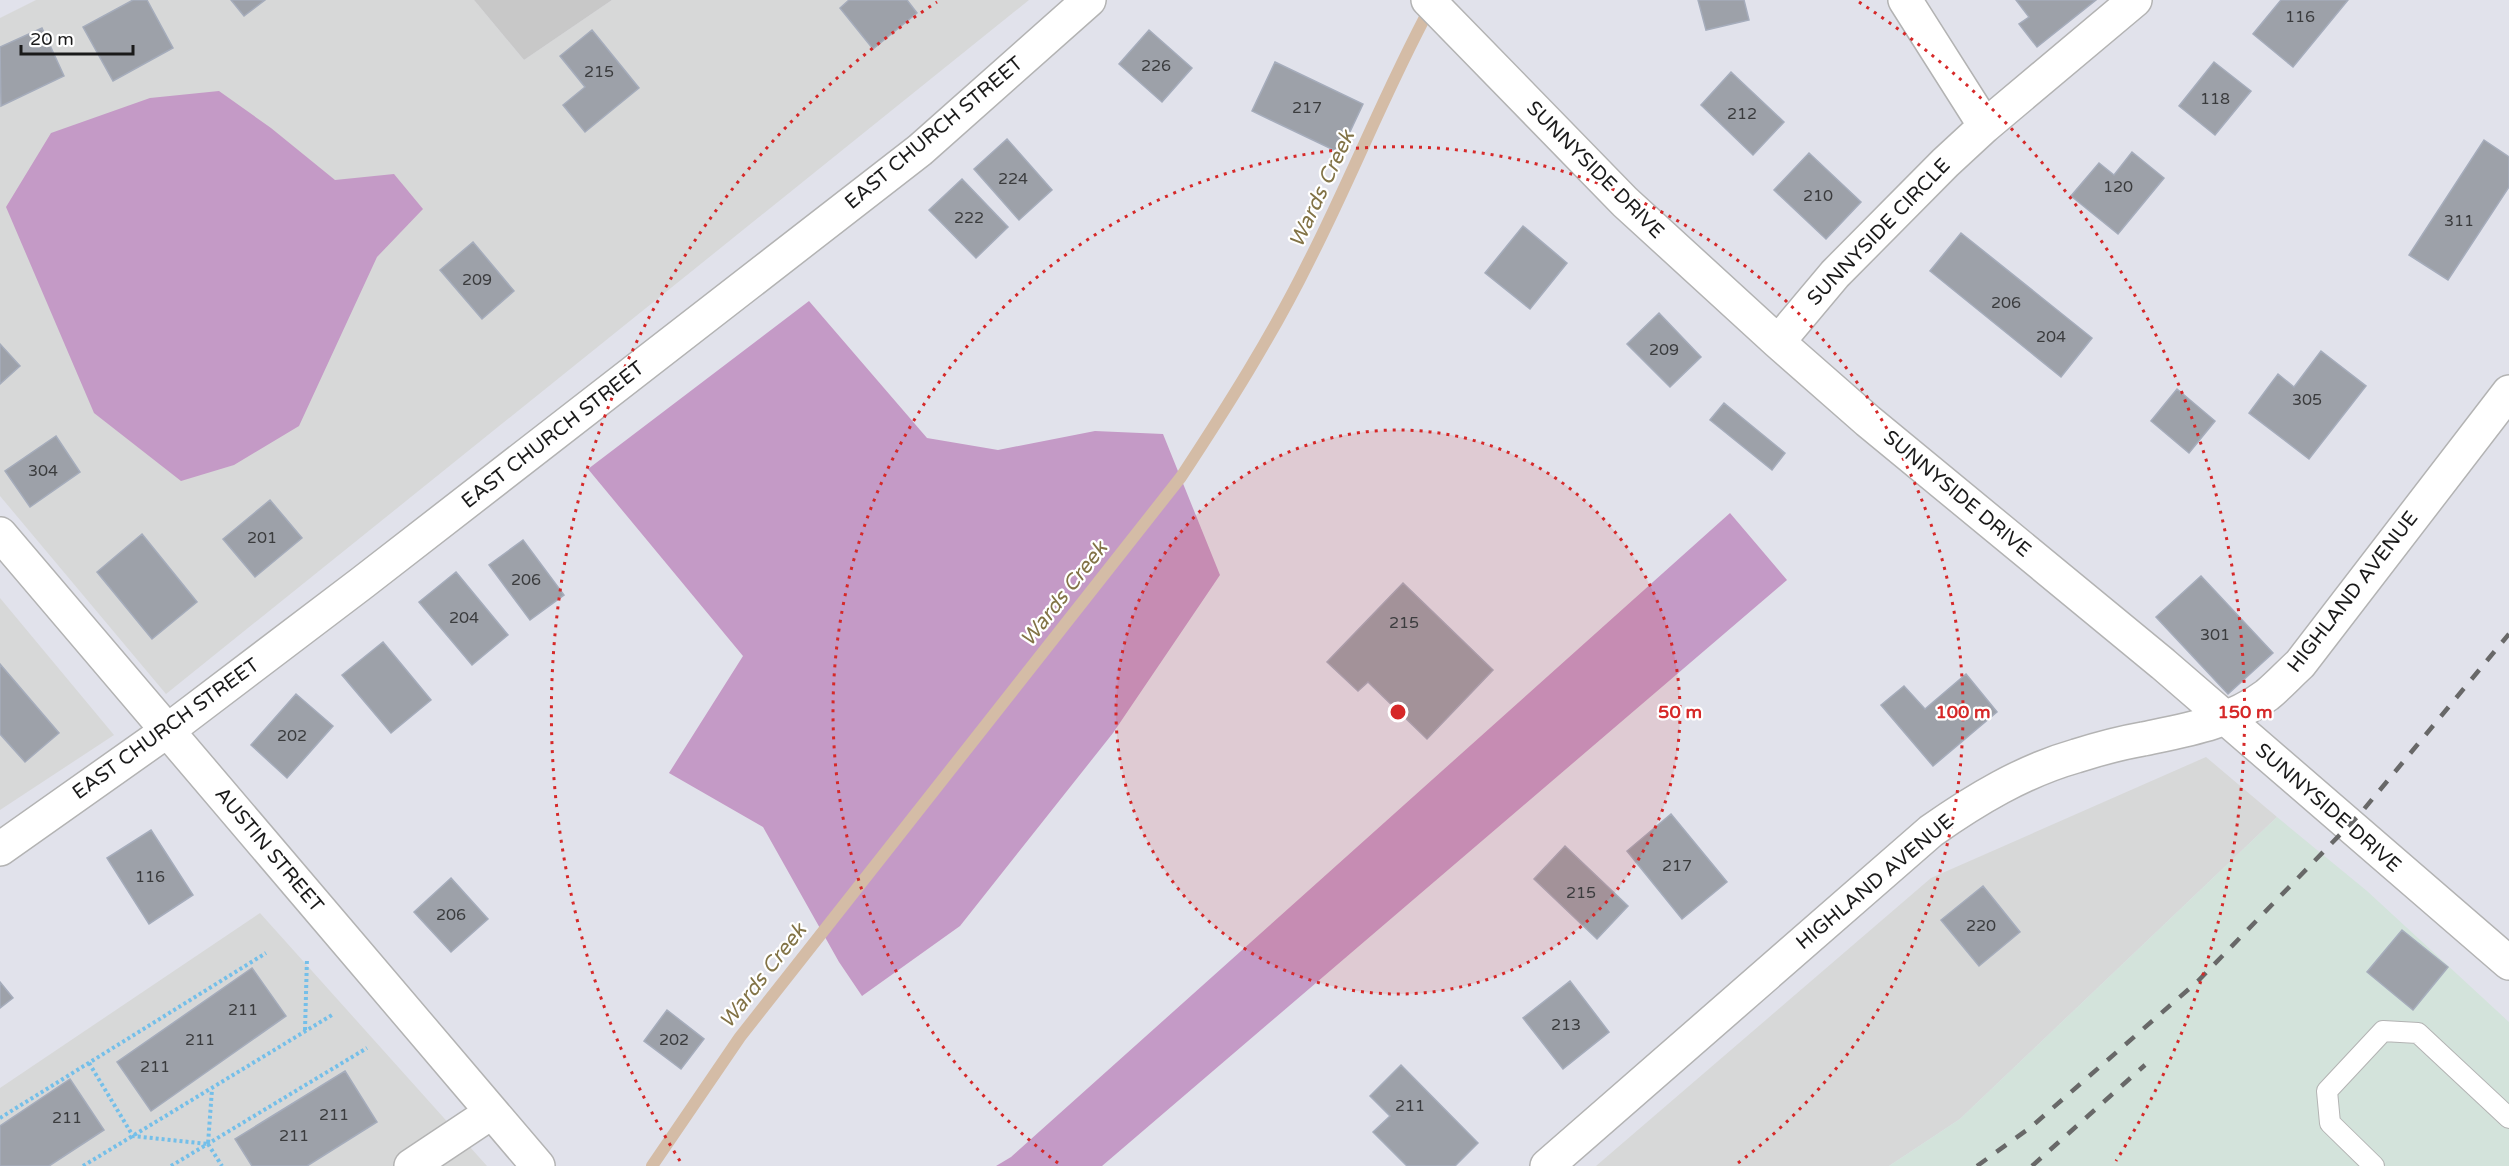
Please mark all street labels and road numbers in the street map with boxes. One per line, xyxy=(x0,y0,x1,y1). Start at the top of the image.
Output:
street label: EAST CHURCH STREET xyxy=(840,52,1028,214)
street label: SUNNYSIDE DRIVE xyxy=(1521,96,1669,244)
street label: SUNNYSIDE CIRCLE xyxy=(1803,153,1955,311)
street label: EAST CHURCH STREET xyxy=(457,356,649,514)
street label: SUNNYSIDE DRIVE xyxy=(1878,425,2036,563)
street label: HIGHLAND AVENUE xyxy=(2283,507,2423,677)
street label: EAST CHURCH STREET xyxy=(68,653,264,805)
street label: SUNNYSIDE DRIVE xyxy=(2250,738,2406,878)
street label: AUSTIN STREET xyxy=(210,782,328,918)
street label: HIGHLAND AVENUE xyxy=(1791,809,1959,955)

